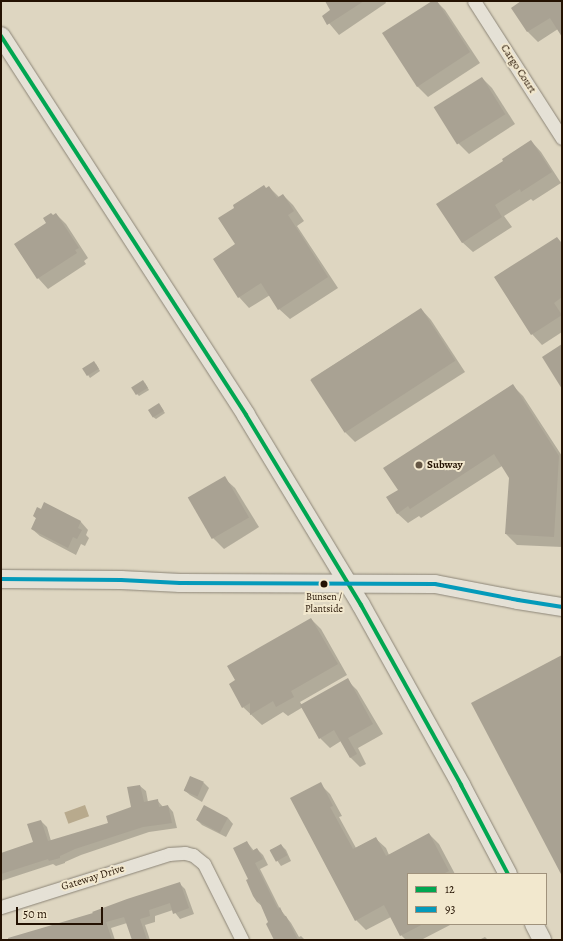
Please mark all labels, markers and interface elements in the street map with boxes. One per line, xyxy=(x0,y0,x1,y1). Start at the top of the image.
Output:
street label: Cargo Court xyxy=(497,42,539,96)
place label: Subway xyxy=(427,458,463,472)
marker: Subway xyxy=(414,460,424,470)
marker: Bunsen / Plantside xyxy=(319,579,329,589)
place label: Bunsen / Plantside xyxy=(305,590,343,614)
street label: Gateway Drive xyxy=(60,862,126,894)
legend xyxy=(407,873,547,925)
text: 12 xyxy=(445,881,455,897)
scale bar xyxy=(18,899,105,925)
text: 93 xyxy=(445,901,455,917)
text: 50 m xyxy=(23,906,47,922)

